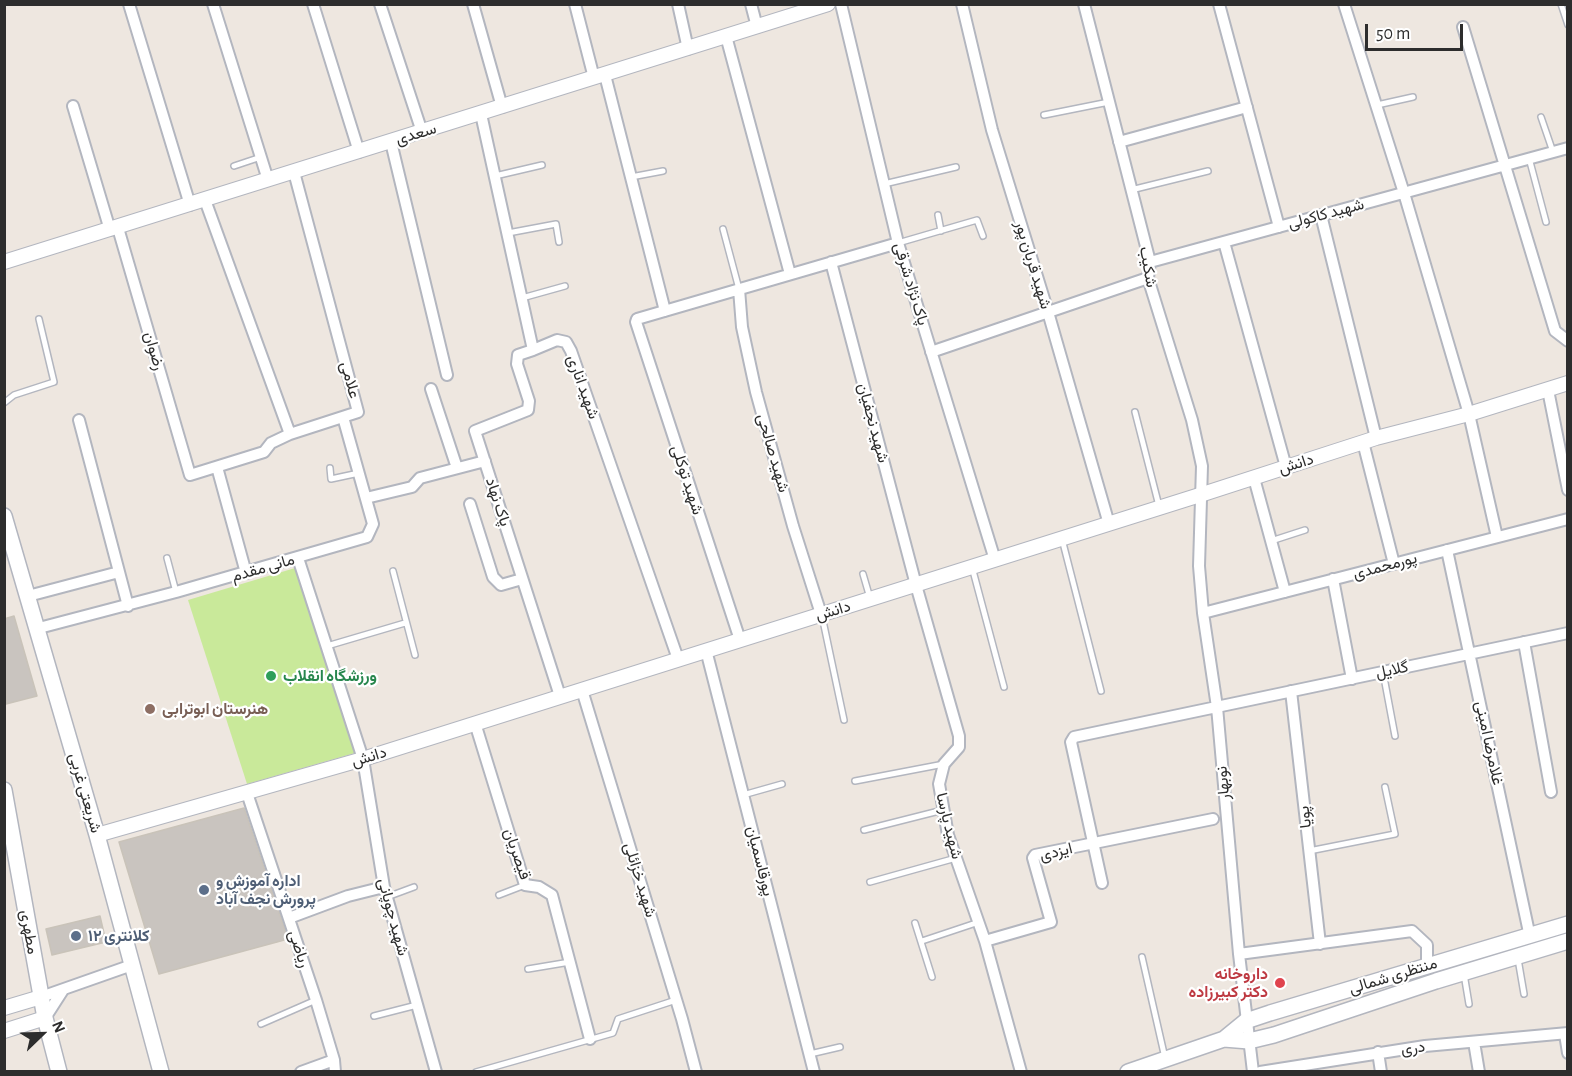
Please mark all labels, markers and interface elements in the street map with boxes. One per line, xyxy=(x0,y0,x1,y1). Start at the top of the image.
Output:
scale bar xyxy=(1368,12,1466,50)
text: 50 m xyxy=(1376,25,1410,43)
street label: سعدی xyxy=(393,119,439,149)
street label: شهید کاکولی xyxy=(1286,195,1366,233)
street label: شهید قربان پور xyxy=(1010,218,1056,312)
street label: پاک نژاد شرقی xyxy=(889,240,933,328)
street label: شکیب xyxy=(1135,245,1161,289)
street label: رضوان xyxy=(139,329,169,373)
street label: شهید اناری xyxy=(563,352,603,422)
street label: علامی xyxy=(336,360,364,400)
street label: شهید نجفیان xyxy=(853,381,893,465)
street label: شهید صالحی xyxy=(753,411,793,495)
street label: شهید توکلی xyxy=(667,443,707,517)
street label: دانش xyxy=(1276,449,1316,479)
street label: پاک نهاد xyxy=(481,475,515,529)
street label: پورمحمدی xyxy=(1351,548,1419,584)
street label: مانی مقدم xyxy=(229,550,297,586)
street label: دانش xyxy=(813,597,853,625)
street label: گلایل xyxy=(1374,657,1410,683)
place label: ورزشگاه انقلاب xyxy=(283,666,377,686)
marker: ورزشگاه انقلاب xyxy=(264,669,278,683)
place label: هنرستان ابوترابی xyxy=(162,699,268,719)
street label: غلامرضا امینی xyxy=(1471,699,1507,787)
marker: هنرستان ابوترابی xyxy=(143,702,157,716)
street label: دانش xyxy=(349,743,389,771)
street label: شریعتی غربی xyxy=(64,751,106,835)
street label: نوبهار xyxy=(1212,765,1234,801)
street label: شهید پارسا xyxy=(931,791,967,861)
street label: پویا xyxy=(1294,805,1316,829)
street label: پورقاسمیان xyxy=(742,824,778,898)
street label: قیصریان xyxy=(499,826,535,882)
street label: ایزدی xyxy=(1038,839,1074,865)
street label: شهید خزائلی xyxy=(620,840,660,920)
place label: اداره آموزش و پرورش نجف آباد xyxy=(216,871,316,909)
street label: شهید چوپانی xyxy=(373,876,413,958)
marker: اداره آموزش و پرورش نجف آباد xyxy=(197,883,211,897)
street label: مطهری xyxy=(16,908,42,956)
place label: کلانتری ۱۲ xyxy=(88,926,149,946)
street label: ریاضی xyxy=(284,928,314,970)
marker: کلانتری ۱۲ xyxy=(69,929,83,943)
street label: منتظری شمالی xyxy=(1346,953,1440,999)
place label: داروخانه دکتر کبیرزاده xyxy=(1189,964,1268,1002)
marker: داروخانه دکتر کبیرزاده xyxy=(1273,976,1287,990)
north arrow xyxy=(12,1004,72,1064)
text: N xyxy=(49,1019,68,1035)
street label: دری xyxy=(1400,1037,1426,1059)

